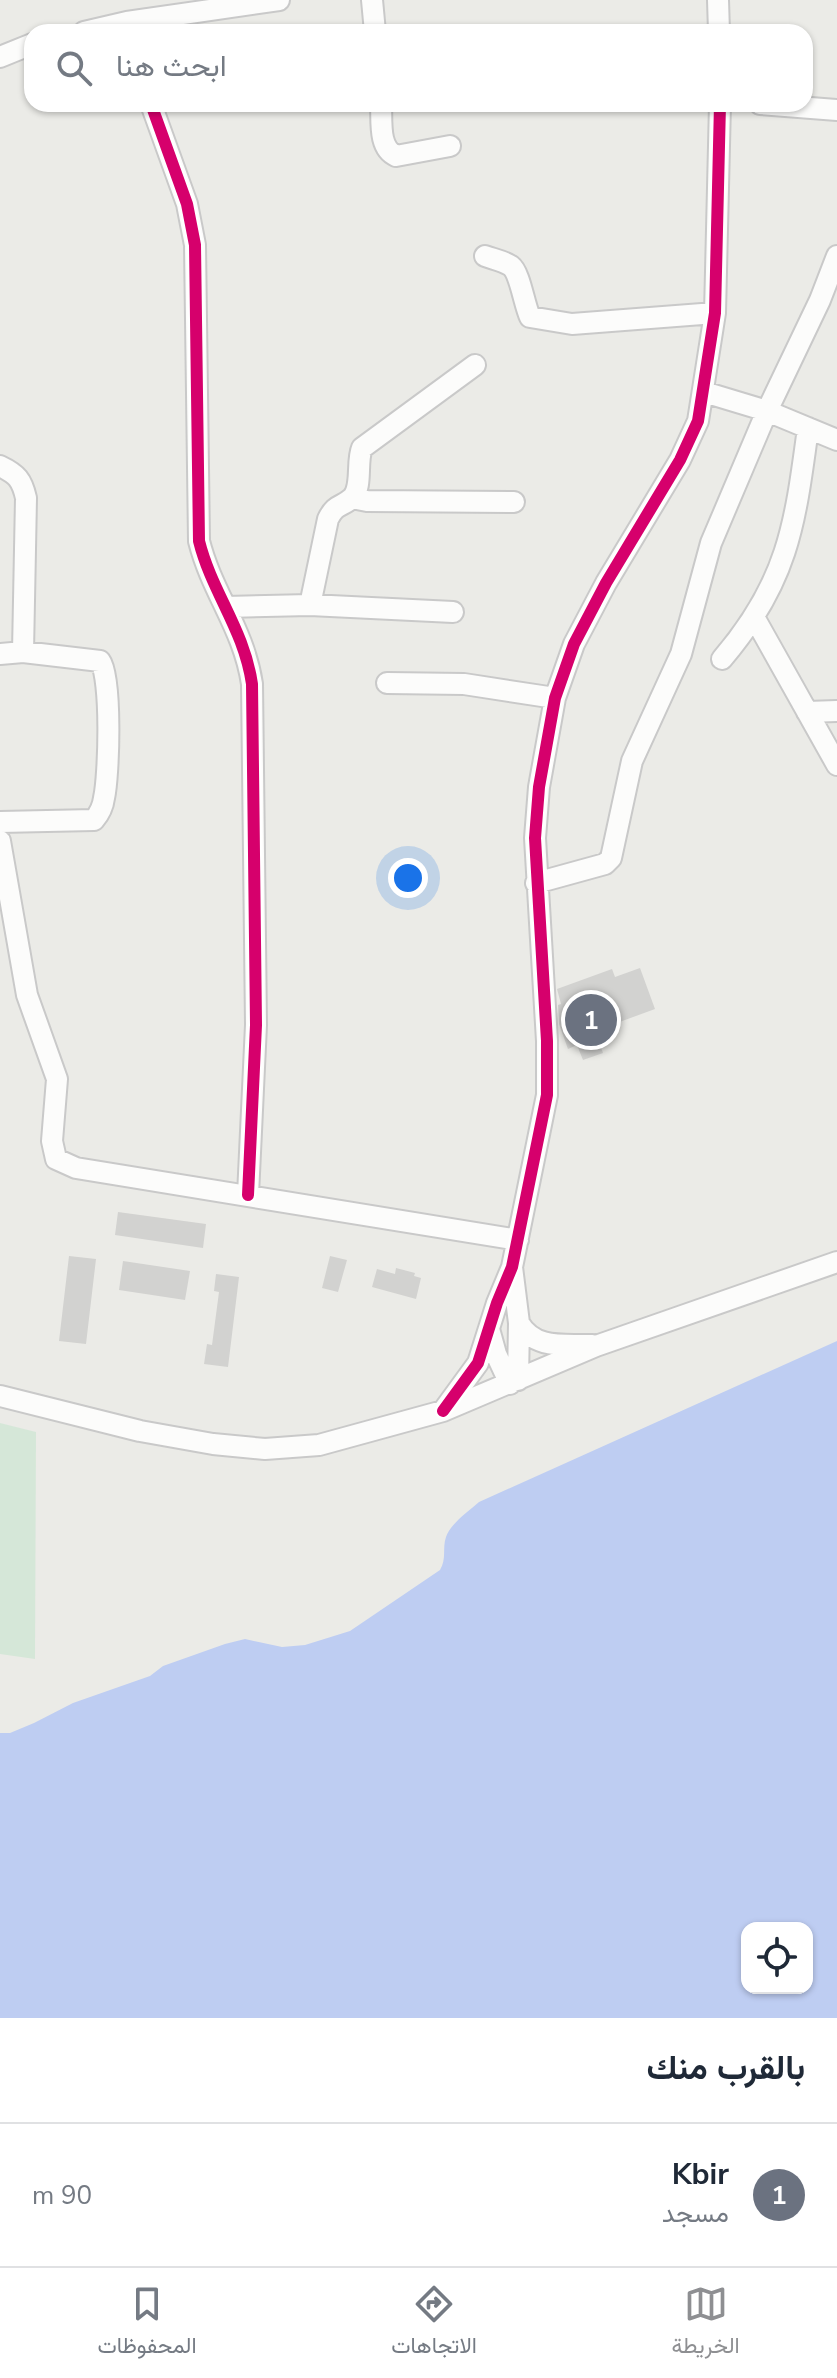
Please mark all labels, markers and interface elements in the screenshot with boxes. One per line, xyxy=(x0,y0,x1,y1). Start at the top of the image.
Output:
search box xyxy=(24,24,813,112)
icon: search xyxy=(52,46,96,90)
text: ابحث هنا xyxy=(116,46,227,87)
your location xyxy=(388,858,428,898)
pin: 1 xyxy=(565,990,617,1050)
map controls xyxy=(741,1922,813,1994)
button: locate xyxy=(741,1922,813,1994)
text: بالقرب منك xyxy=(647,2045,805,2091)
text: Kbir xyxy=(672,2154,729,2195)
text: 90 m xyxy=(32,2178,92,2213)
text: 1 xyxy=(771,2178,787,2213)
text: مسجد xyxy=(662,2196,729,2231)
tab: المحفوظات xyxy=(97,2282,197,2365)
tab: الاتجاهات xyxy=(391,2282,477,2365)
tab: الخريطة xyxy=(672,2282,740,2365)

